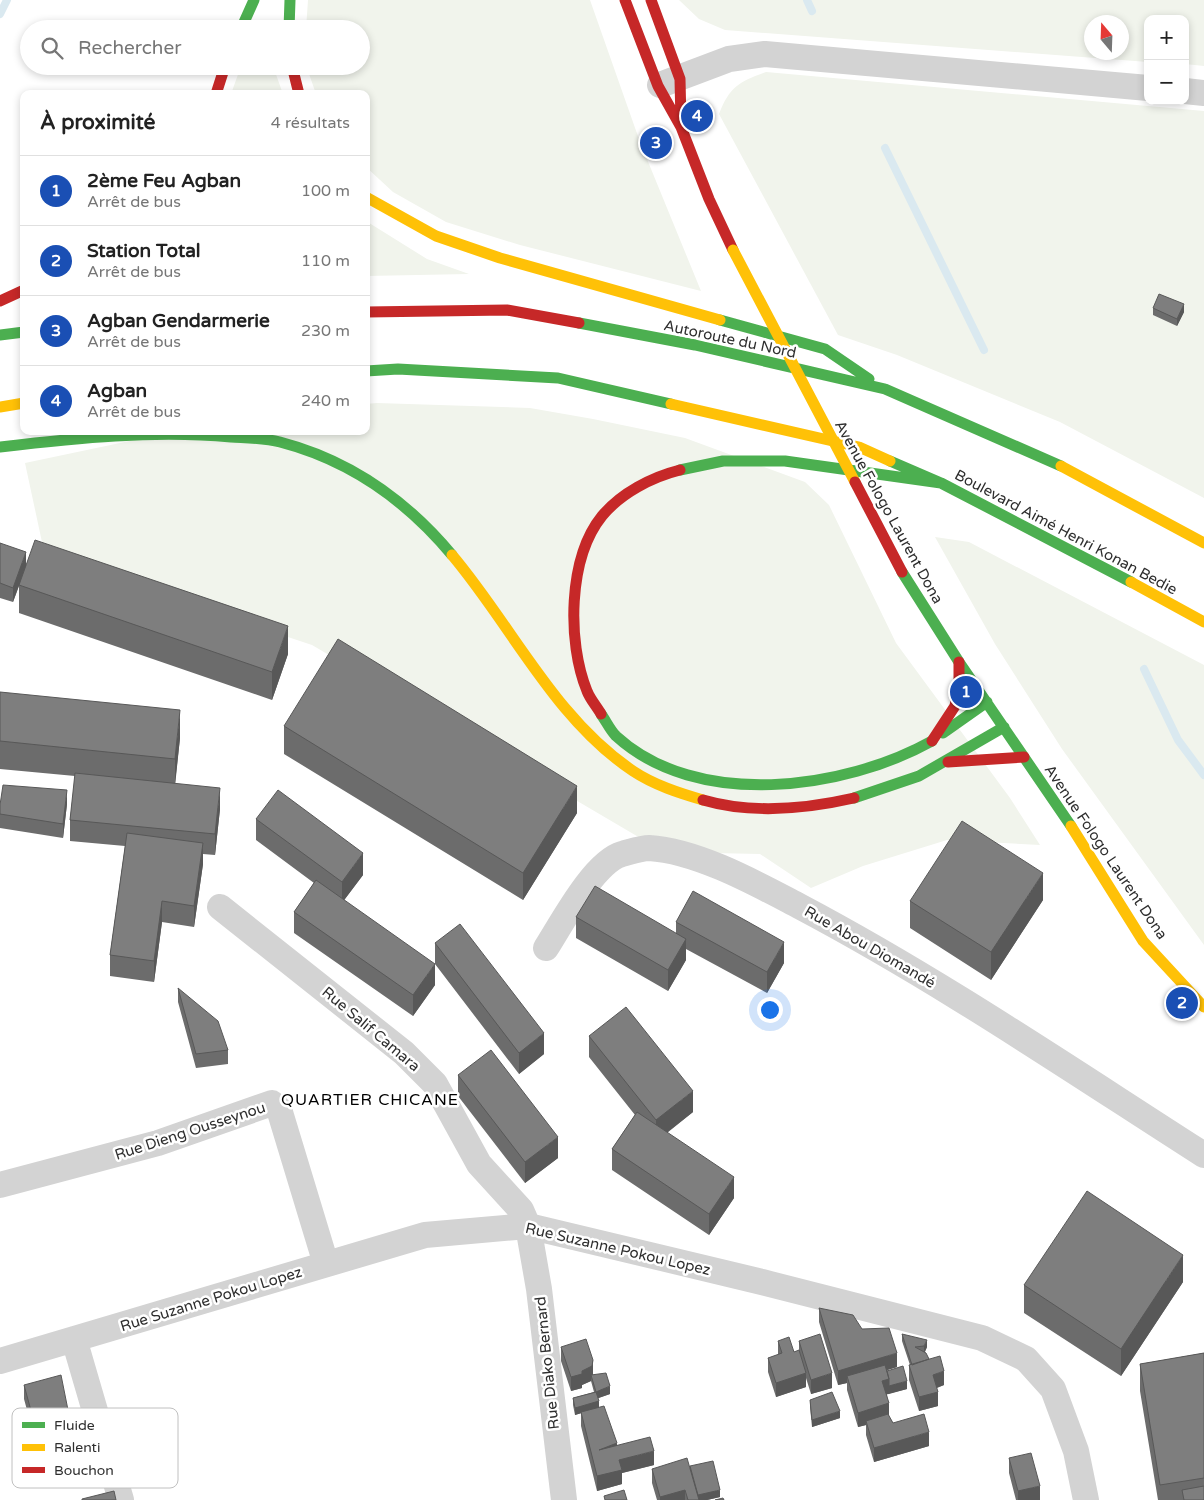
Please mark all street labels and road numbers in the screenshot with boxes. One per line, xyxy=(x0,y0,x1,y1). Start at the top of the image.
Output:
street label: Autoroute du Nord xyxy=(662,316,798,362)
street label: Avenue Fologo Laurent Dona xyxy=(831,417,947,607)
street label: Boulevard Aimé Henri Konan Bedie xyxy=(952,466,1180,598)
street label: Avenue Fologo Laurent Dona xyxy=(1041,761,1171,943)
street label: Rue Abou Diomandé xyxy=(801,902,939,992)
street label: Rue Salif Camara xyxy=(318,983,424,1075)
street label: Rue Dieng Ousseynou xyxy=(112,1098,268,1164)
street label: Rue Suzanne Pokou Lopez xyxy=(524,1219,712,1279)
street label: Rue Suzanne Pokou Lopez xyxy=(118,1263,304,1335)
street label: Rue Diako Bernard xyxy=(531,1296,563,1430)

